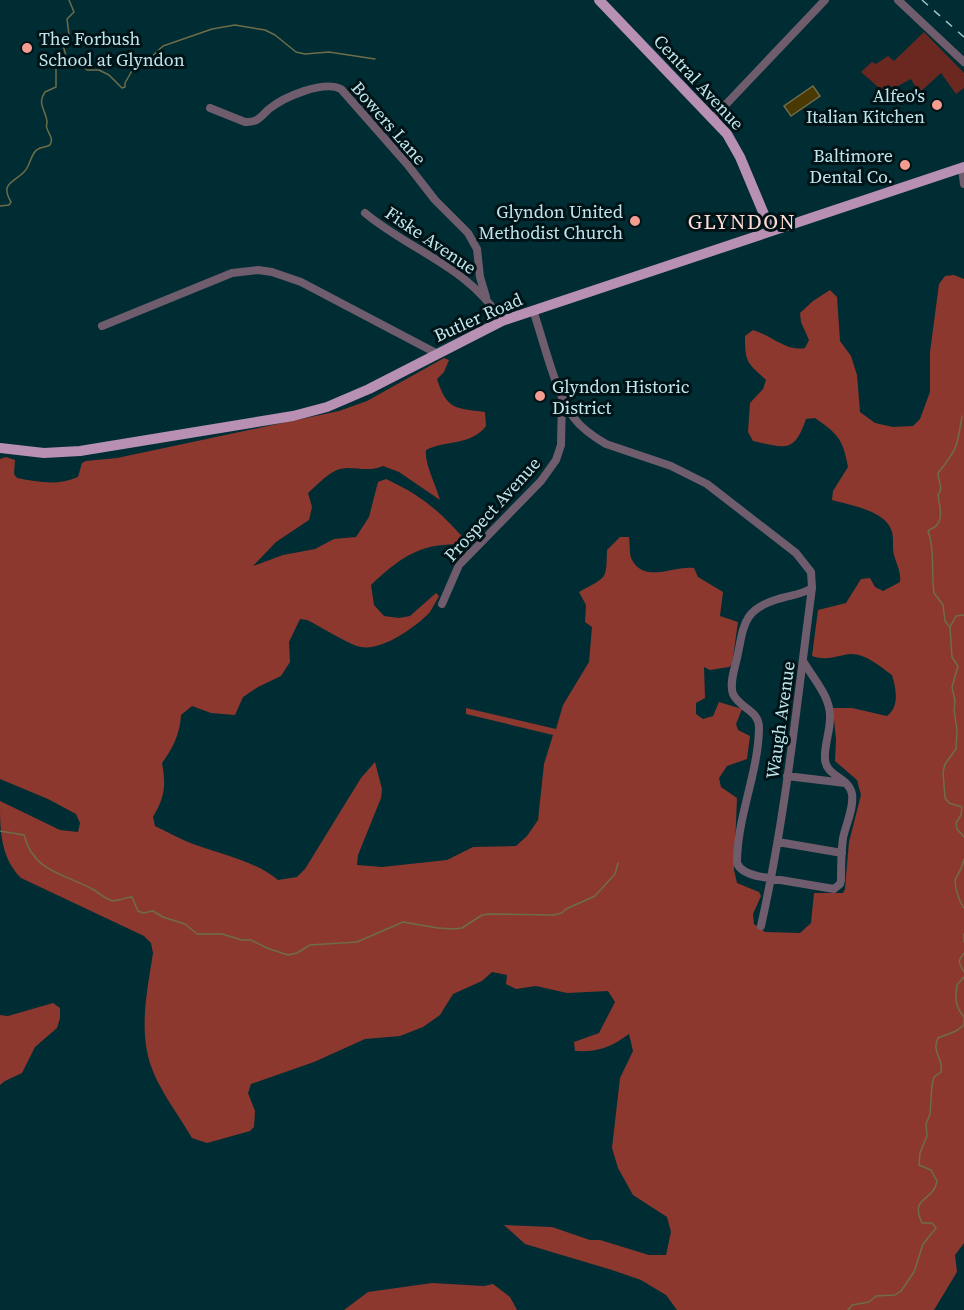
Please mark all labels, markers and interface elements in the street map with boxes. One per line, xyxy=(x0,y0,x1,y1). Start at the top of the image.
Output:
place label: The Forbush School at Glyndon xyxy=(39,26,185,72)
street label: Central Avenue xyxy=(648,29,750,135)
marker: The Forbush School at Glyndon xyxy=(20,41,34,55)
street label: Bowers Lane xyxy=(346,76,432,170)
place label: Alfeo's Italian Kitchen xyxy=(806,83,925,129)
marker: Alfeo's Italian Kitchen xyxy=(930,98,944,112)
place label: Baltimore Dental Co. xyxy=(809,143,893,189)
marker: Baltimore Dental Co. xyxy=(898,158,912,172)
place label: Glyndon United Methodist Church xyxy=(479,199,623,245)
street label: Fiske Avenue xyxy=(380,200,482,280)
district label: GLYNDON xyxy=(688,207,796,236)
marker: Glyndon United Methodist Church xyxy=(628,214,642,228)
street label: Butler Road xyxy=(430,286,526,348)
place label: Glyndon Historic District xyxy=(552,374,690,420)
marker: Glyndon Historic District xyxy=(533,389,547,403)
street label: Prospect Avenue xyxy=(438,451,546,567)
street label: Waugh Avenue xyxy=(759,659,801,781)

